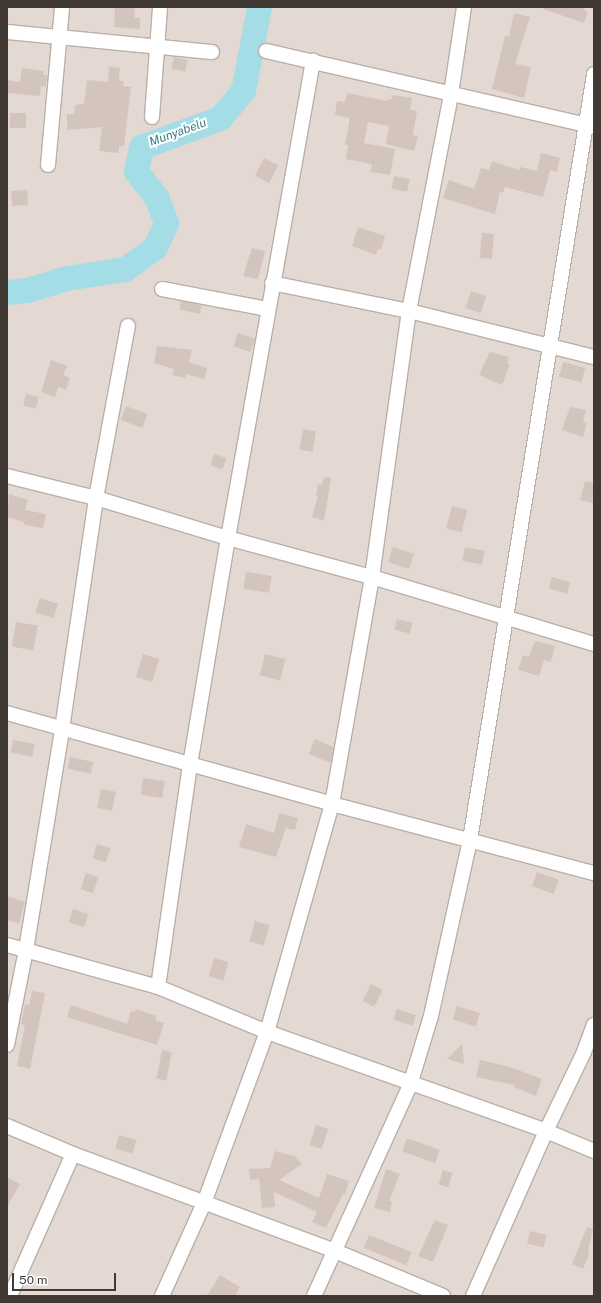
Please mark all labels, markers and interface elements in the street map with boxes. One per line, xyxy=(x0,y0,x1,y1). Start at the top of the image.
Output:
water label: Munyabelu xyxy=(148,116,208,150)
scale bar xyxy=(14,1265,118,1291)
text: 50 m xyxy=(19,1273,47,1287)

